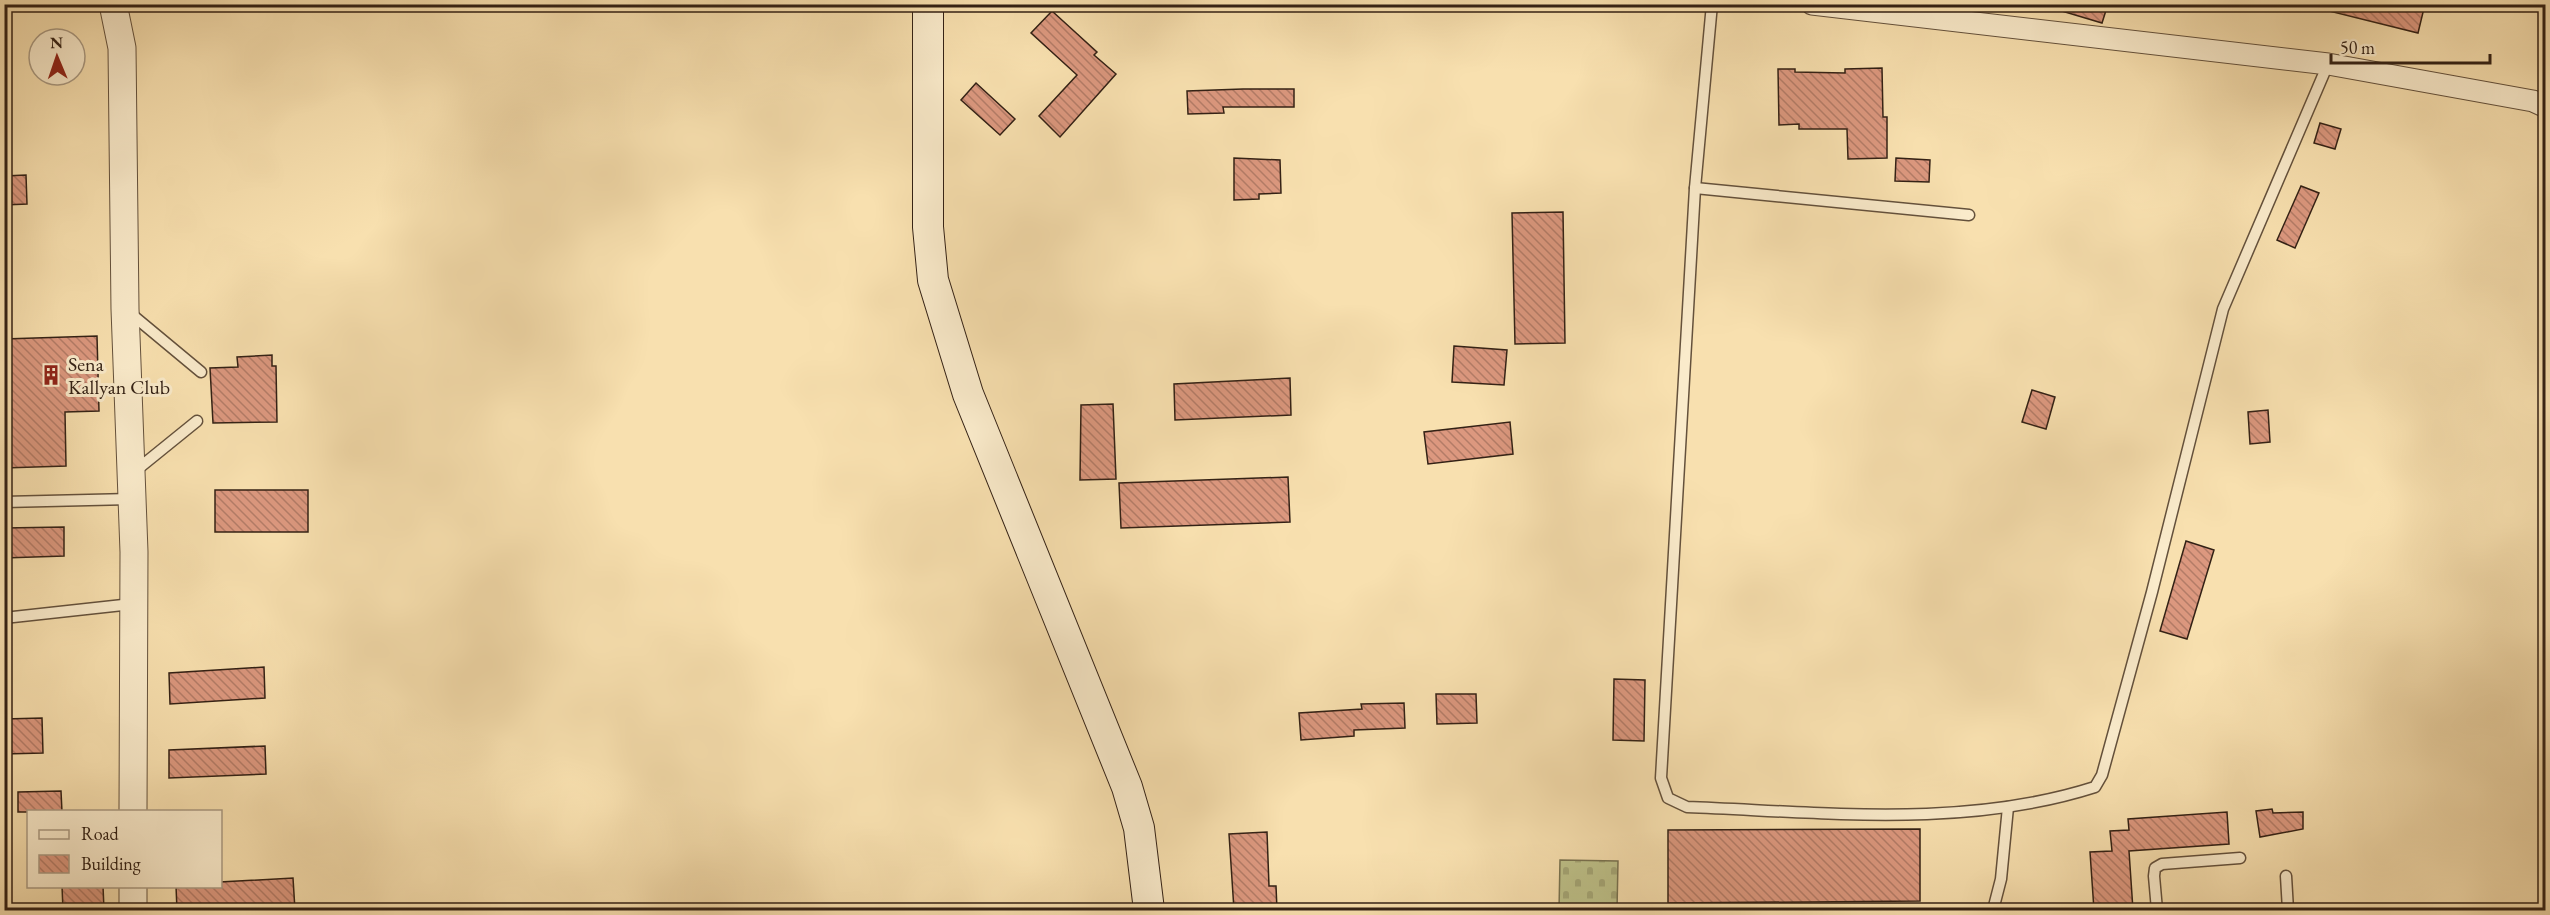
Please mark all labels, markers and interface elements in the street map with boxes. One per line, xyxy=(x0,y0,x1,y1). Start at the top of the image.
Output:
north arrow xyxy=(27,27,87,87)
scale bar xyxy=(2331,27,2490,65)
text: N xyxy=(50,32,63,53)
text: 50 m xyxy=(2340,36,2375,59)
place label: Sena Kallyan Club xyxy=(68,351,170,400)
building icon: Sena Kallyan Club xyxy=(39,363,63,387)
legend xyxy=(27,810,222,888)
text: Road xyxy=(81,822,120,845)
text: Building xyxy=(81,852,141,875)

